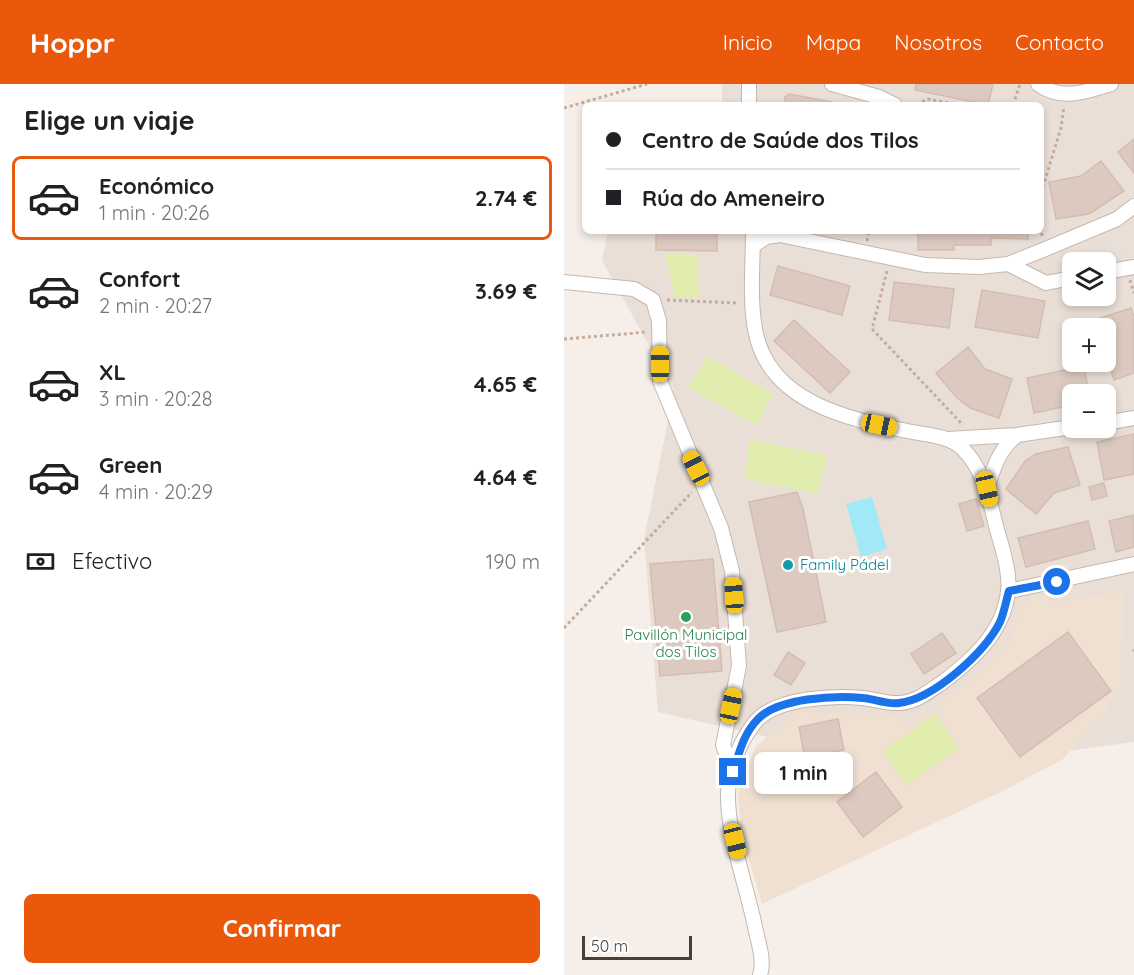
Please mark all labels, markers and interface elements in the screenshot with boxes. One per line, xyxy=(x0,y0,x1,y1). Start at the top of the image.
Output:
text: Hoppr xyxy=(30,25,115,60)
text: Inicio xyxy=(723,29,773,55)
text: Mapa xyxy=(806,29,861,55)
text: Nosotros xyxy=(894,29,982,55)
text: Contacto xyxy=(1015,29,1104,55)
text: Elige un viaje xyxy=(24,103,195,137)
text: Centro de Saúde dos Tilos xyxy=(642,126,919,154)
icon: car xyxy=(27,171,81,225)
text: Económico xyxy=(99,172,214,200)
text: 2.74 € xyxy=(475,184,537,212)
text: Rúa do Ameneiro xyxy=(642,184,825,212)
text: 1 min · 20:26 xyxy=(99,200,209,225)
map controls xyxy=(1062,252,1116,438)
button: layers xyxy=(1062,252,1116,306)
icon: car xyxy=(27,264,81,318)
text: Confort xyxy=(99,265,181,293)
text: 3.69 € xyxy=(475,277,537,305)
text: 2 min · 20:27 xyxy=(99,293,212,318)
button: + xyxy=(1062,318,1116,372)
car xyxy=(651,346,669,382)
icon: car xyxy=(27,357,81,411)
text: XL xyxy=(99,358,126,386)
text: 4.65 € xyxy=(474,370,537,398)
button: − xyxy=(1062,384,1116,438)
text: 3 min · 20:28 xyxy=(99,386,212,411)
car xyxy=(860,412,898,438)
car xyxy=(680,448,712,488)
icon: car xyxy=(27,450,81,504)
text: Green xyxy=(99,451,162,479)
text: 4.64 € xyxy=(474,463,537,491)
car xyxy=(974,469,1000,509)
text: 4 min · 20:29 xyxy=(99,479,213,504)
icon: cash xyxy=(24,545,57,578)
text: Efectivo xyxy=(72,547,152,575)
text: 190 m xyxy=(486,549,540,574)
place label: Family Pádel xyxy=(800,555,889,574)
marker: Family Pádel xyxy=(781,558,795,572)
route start xyxy=(1043,568,1070,595)
car xyxy=(724,576,744,614)
marker: Pavillón Municipal dos Tilos xyxy=(679,610,693,624)
place label: Pavillón Municipal dos Tilos xyxy=(624,625,748,661)
car xyxy=(718,687,744,725)
callout: 1 min xyxy=(754,751,853,793)
route end xyxy=(719,758,746,785)
text: 1 min xyxy=(779,760,828,785)
car xyxy=(722,821,748,861)
button: Confirmar xyxy=(24,894,540,963)
scale bar xyxy=(582,933,692,960)
text: 50 m xyxy=(591,936,628,956)

